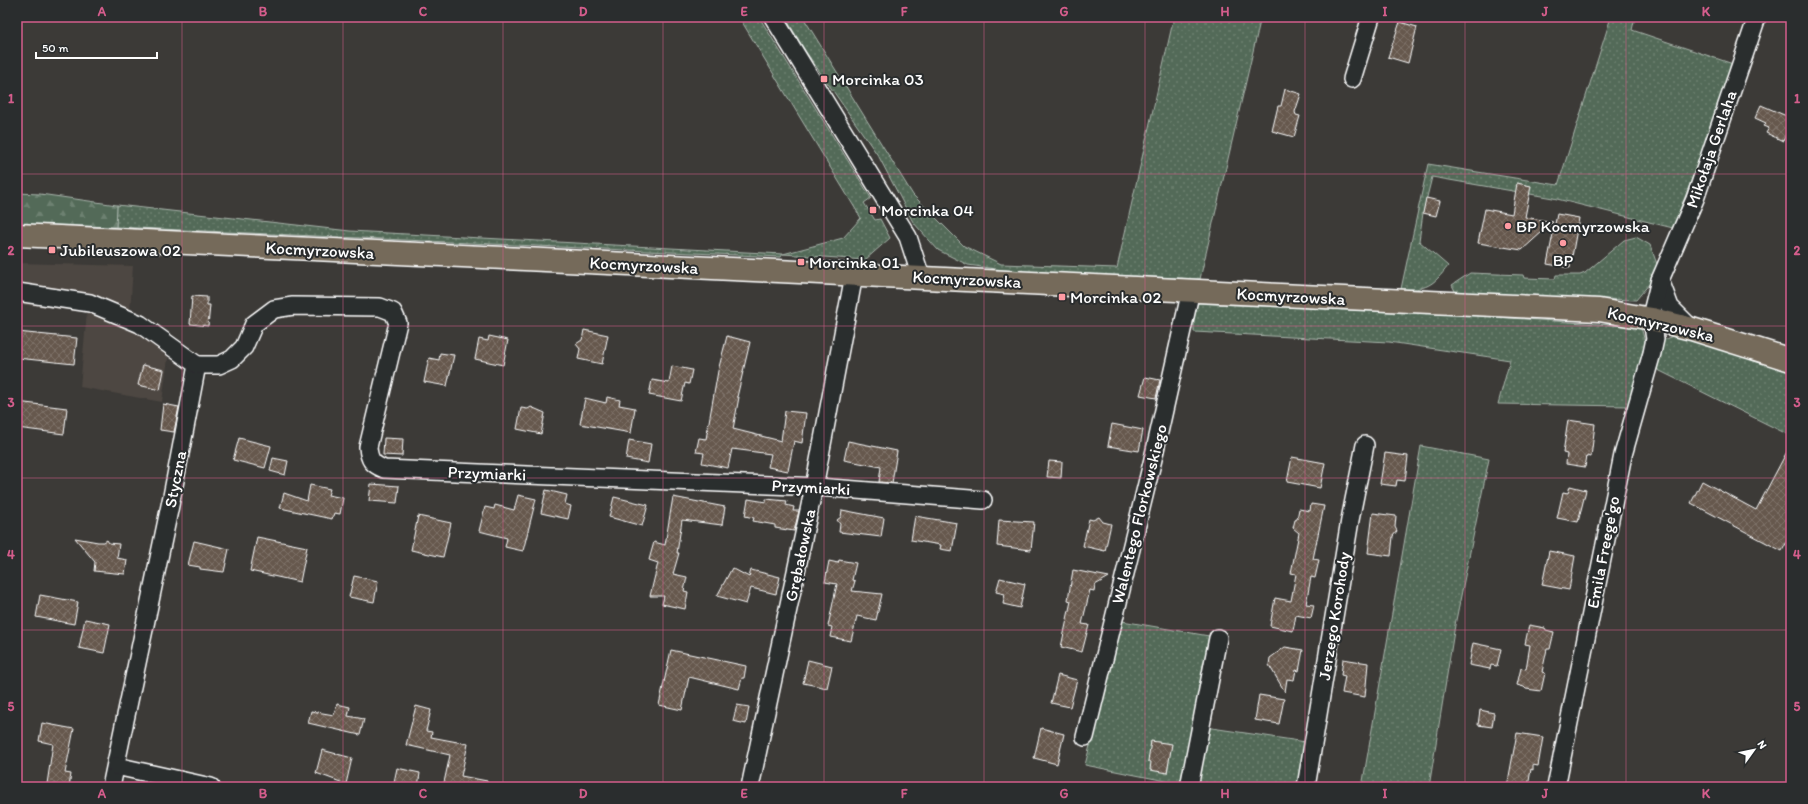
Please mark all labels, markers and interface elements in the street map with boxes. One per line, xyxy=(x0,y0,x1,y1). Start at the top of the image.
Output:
text: A xyxy=(97,4,107,19)
text: B xyxy=(259,4,268,19)
text: C xyxy=(419,4,428,19)
text: D xyxy=(579,4,588,19)
text: E xyxy=(740,4,748,19)
text: F xyxy=(901,4,908,19)
text: G xyxy=(1060,4,1069,19)
text: H xyxy=(1221,4,1230,19)
text: I xyxy=(1383,4,1388,19)
text: J xyxy=(1541,4,1549,19)
text: K xyxy=(1702,4,1711,19)
scale bar xyxy=(36,34,157,60)
text: 50 m xyxy=(42,41,68,55)
place label: Morcinka 03 xyxy=(832,69,924,89)
marker: Morcinka 03 xyxy=(819,74,829,84)
street label: Mikołaja Gerlaha xyxy=(1681,87,1741,211)
text: 1 xyxy=(8,91,14,106)
text: 1 xyxy=(1794,91,1800,106)
place label: Morcinka 04 xyxy=(881,200,974,220)
marker: Morcinka 04 xyxy=(868,205,878,215)
place label: BP Kocmyrzowska xyxy=(1516,216,1650,236)
marker: BP Kocmyrzowska xyxy=(1503,221,1513,231)
street label: Kocmyrzowska xyxy=(265,237,375,263)
marker: BP xyxy=(1558,238,1568,248)
place label: Jubileuszowa 02 xyxy=(60,240,181,260)
text: 2 xyxy=(8,243,15,258)
text: 2 xyxy=(1794,243,1801,258)
marker: Jubileuszowa 02 xyxy=(47,245,57,255)
place label: BP xyxy=(1553,250,1574,270)
street label: Kocmyrzowska xyxy=(589,252,699,278)
place label: Morcinka 01 xyxy=(809,252,899,272)
marker: Morcinka 01 xyxy=(796,257,806,267)
street label: Kocmyrzowska xyxy=(912,266,1022,292)
street label: Kocmyrzowska xyxy=(1236,283,1346,309)
place label: Morcinka 02 xyxy=(1070,287,1161,307)
marker: Morcinka 02 xyxy=(1057,292,1067,302)
street label: Kocmyrzowska xyxy=(1606,302,1716,346)
text: 3 xyxy=(7,395,15,410)
text: 3 xyxy=(1793,395,1801,410)
street label: Walentego Florkowskiego xyxy=(1107,422,1171,606)
street label: Styczna xyxy=(160,449,190,509)
street label: Przymiarki xyxy=(447,462,527,484)
street label: Przymiarki xyxy=(771,475,851,499)
street label: Emila Freege'go xyxy=(1582,494,1624,610)
street label: Grębałowska xyxy=(780,507,820,603)
text: 4 xyxy=(7,547,15,562)
text: 4 xyxy=(1793,547,1801,562)
street label: Jerzego Korohody xyxy=(1314,550,1354,682)
text: 5 xyxy=(8,699,15,714)
text: 5 xyxy=(1794,699,1801,714)
north arrow xyxy=(1734,730,1774,770)
text: N xyxy=(1754,738,1769,751)
text: A xyxy=(97,786,107,801)
text: B xyxy=(259,786,268,801)
text: C xyxy=(419,786,428,801)
text: D xyxy=(579,786,588,801)
text: E xyxy=(740,786,748,801)
text: F xyxy=(901,786,908,801)
text: G xyxy=(1060,786,1069,801)
text: H xyxy=(1221,786,1230,801)
text: I xyxy=(1383,786,1388,801)
text: J xyxy=(1541,786,1549,801)
text: K xyxy=(1702,786,1711,801)

